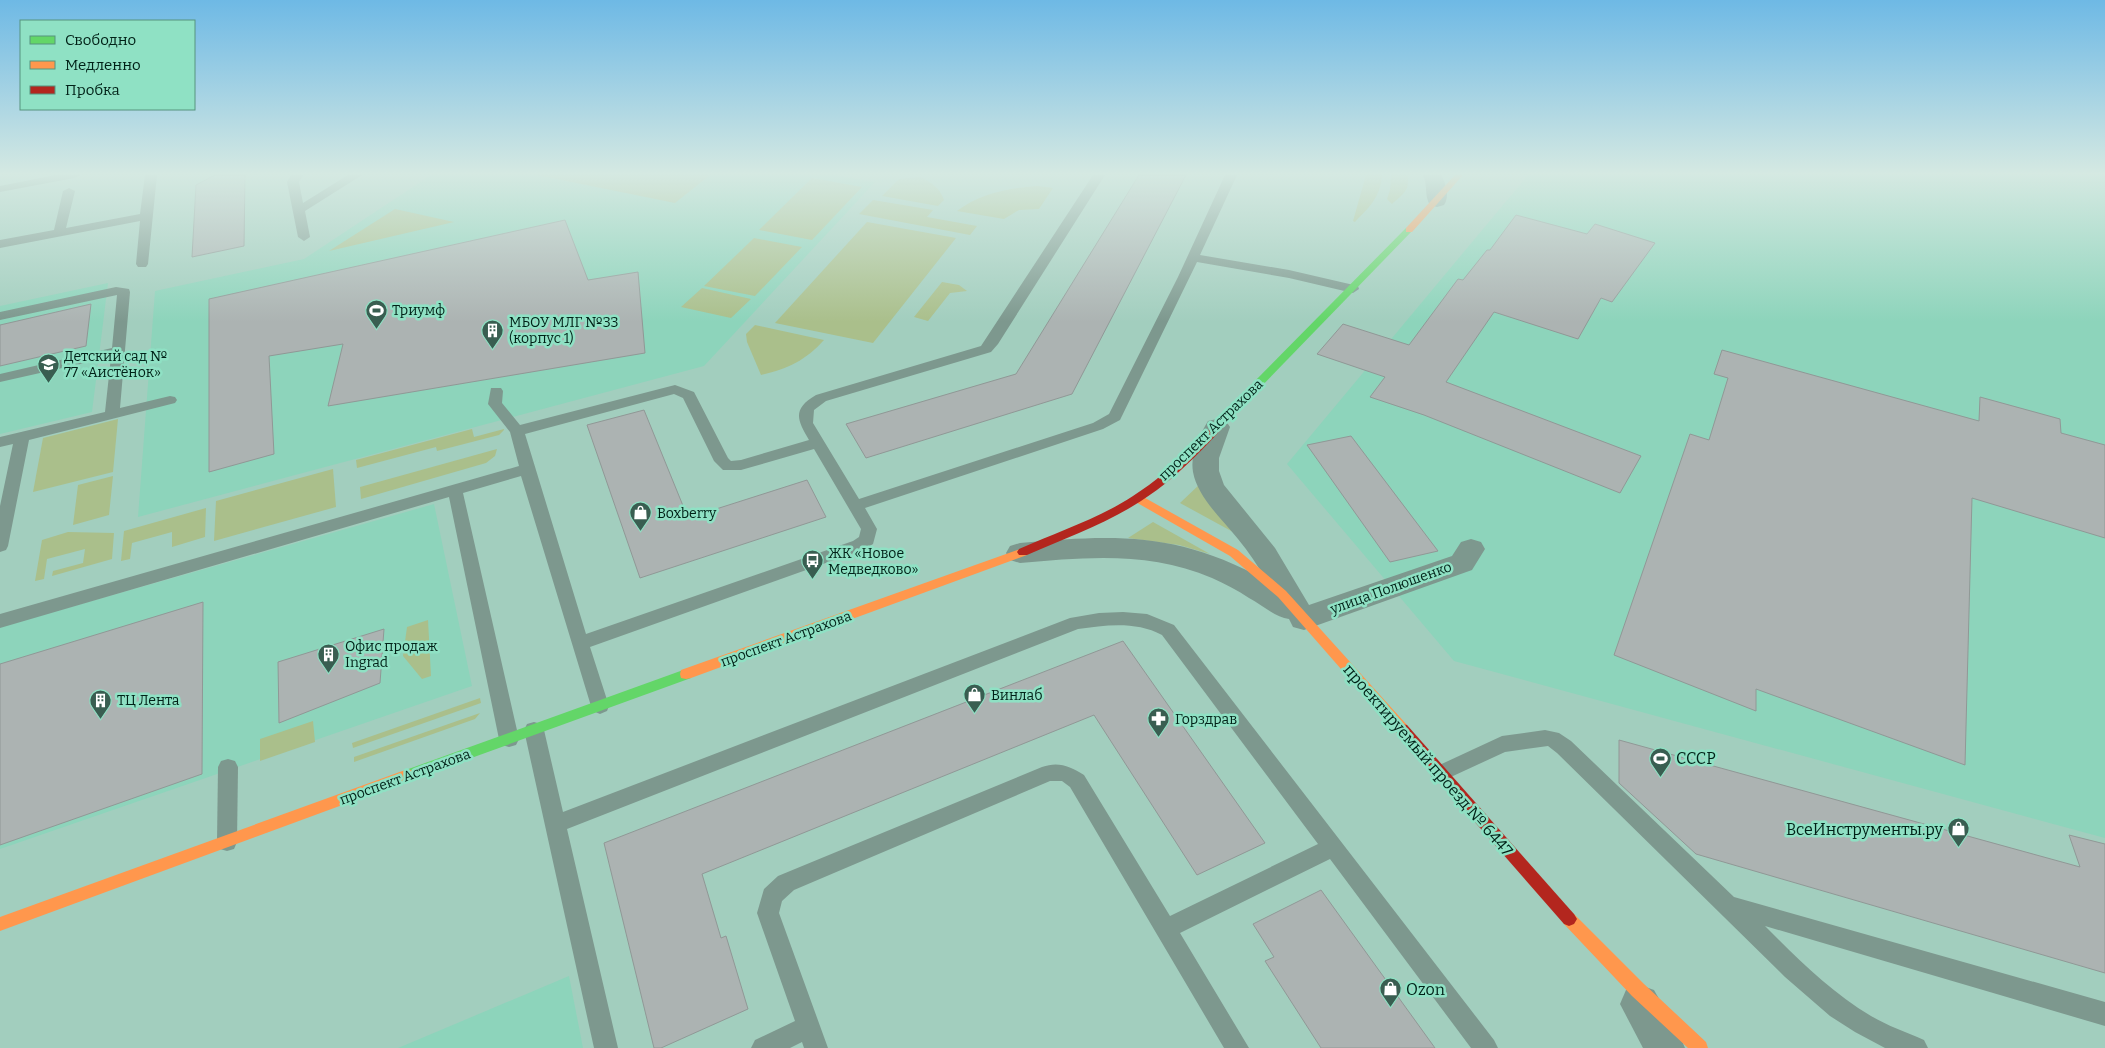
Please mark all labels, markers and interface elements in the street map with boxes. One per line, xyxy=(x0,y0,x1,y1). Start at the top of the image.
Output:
legend xyxy=(20,20,195,110)
text: Свободно xyxy=(65,31,136,49)
text: Медленно xyxy=(65,56,141,74)
text: Пробка xyxy=(65,81,120,99)
sports icon: Триумф xyxy=(364,298,388,329)
place label: Триумф xyxy=(392,302,445,319)
place label: МБОУ МЛГ №33 (корпус 1) xyxy=(509,314,619,347)
building icon: МБОУ МЛГ №33 (корпус 1) xyxy=(481,318,505,349)
place label: Детский сад № 77 «Аистёнок» xyxy=(64,348,168,381)
school or university icon: Детский сад № 77 «Аистёнок» xyxy=(36,352,60,383)
street label: проспект Астрахова xyxy=(1155,376,1267,484)
shop icon: Boxberry xyxy=(629,501,653,532)
place label: Boxberry xyxy=(657,505,717,522)
place label: ЖК «Новое Медведково» xyxy=(828,545,919,578)
bus stop icon: ЖК «Новое Медведково» xyxy=(800,549,824,580)
street label: улица Полюшенко xyxy=(1327,558,1454,618)
street label: проспект Астрахова xyxy=(718,607,854,671)
place label: Офис продаж Ingrad xyxy=(345,638,438,671)
building icon: Офис продаж Ingrad xyxy=(317,642,341,673)
street label: проектируемый проезд № 6447 xyxy=(1339,660,1517,860)
shop icon: Винлаб xyxy=(963,683,987,714)
place label: Винлаб xyxy=(991,687,1043,704)
building icon: ТЦ Лента xyxy=(89,688,113,719)
place label: ТЦ Лента xyxy=(117,692,180,709)
pharmacy icon: Горздрав xyxy=(1147,707,1171,738)
place label: Горздрав xyxy=(1175,711,1237,728)
street label: проспект Астрахова xyxy=(337,745,473,809)
sports icon: СССР xyxy=(1648,746,1672,777)
place label: СССР xyxy=(1676,749,1716,768)
shop icon: ВсеИнструменты.ру xyxy=(1947,817,1971,848)
place label: ВсеИнструменты.ру xyxy=(1786,820,1944,839)
shop icon: Ozon xyxy=(1378,977,1402,1008)
place label: Ozon xyxy=(1406,980,1445,999)

